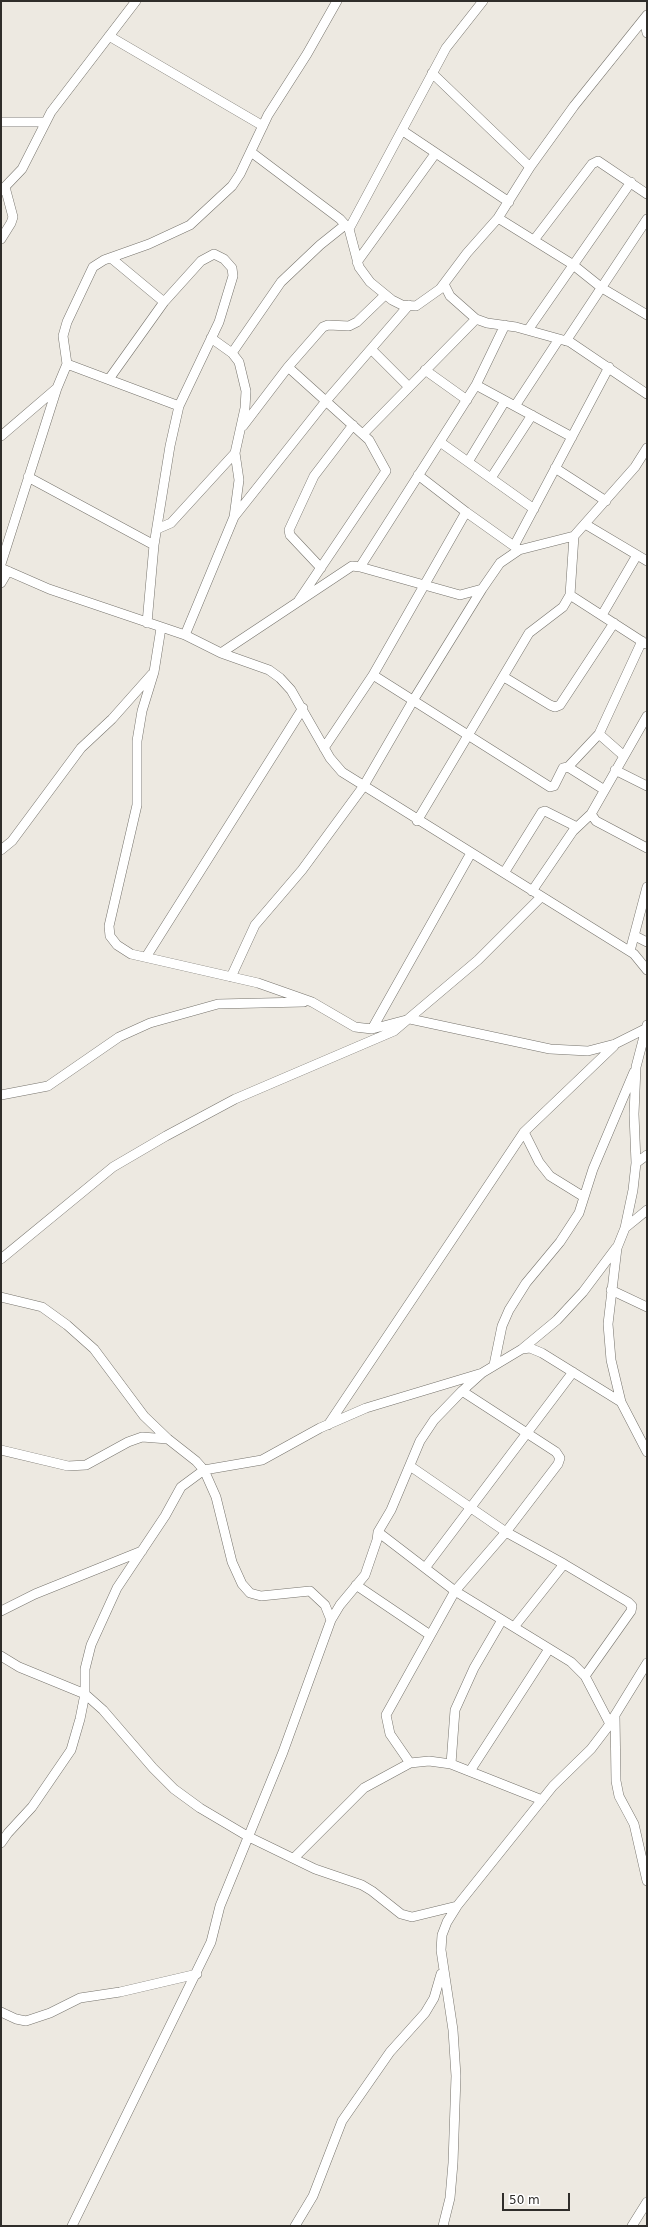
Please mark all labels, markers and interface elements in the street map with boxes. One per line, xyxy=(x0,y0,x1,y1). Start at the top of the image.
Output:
scale bar xyxy=(504,2185,572,2211)
text: 50 m xyxy=(509,2193,540,2207)

